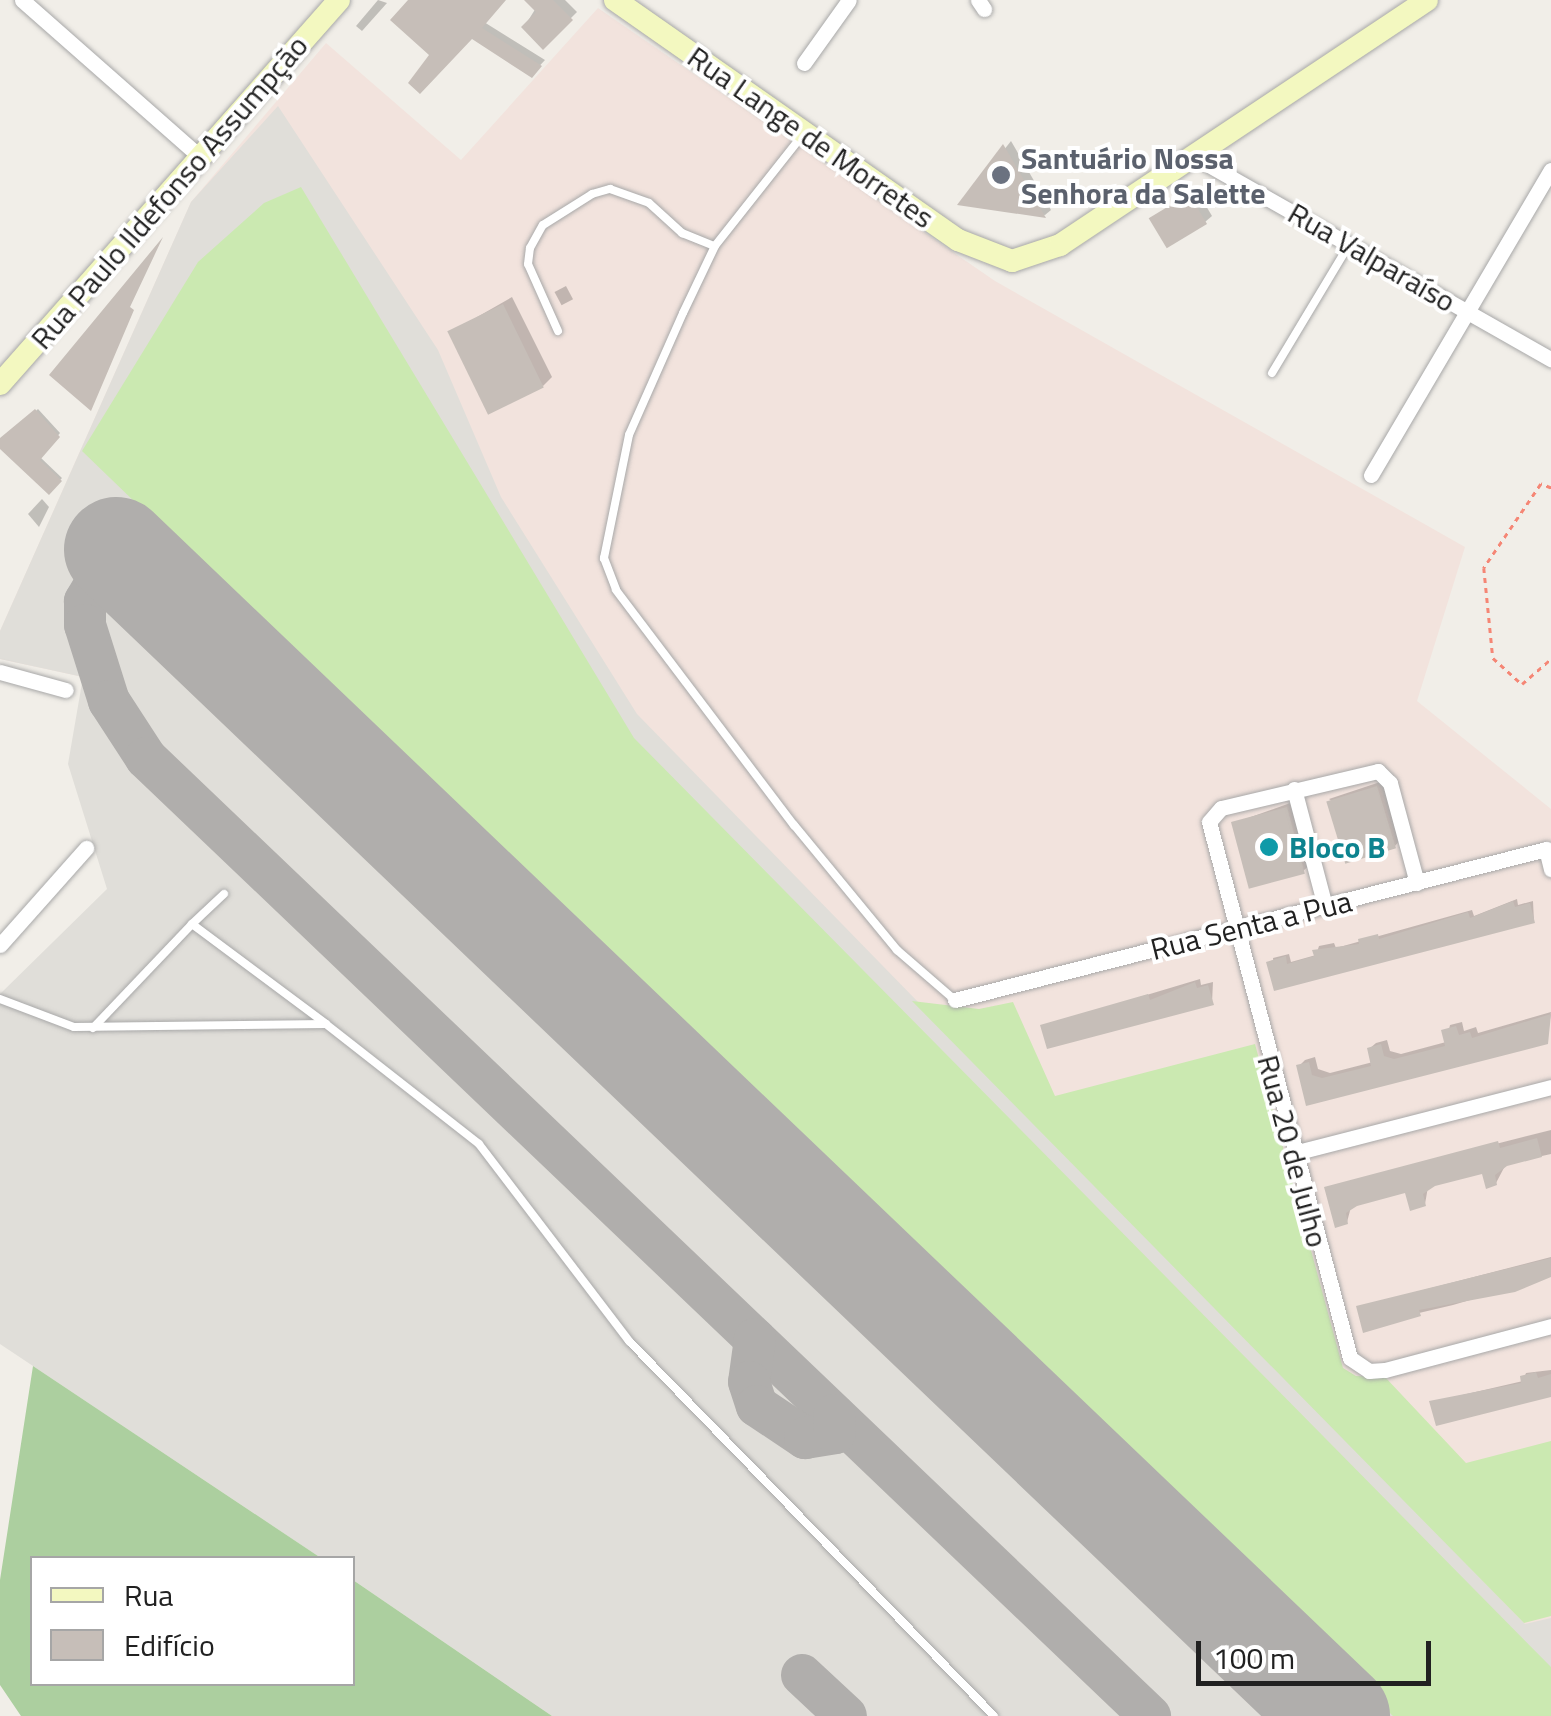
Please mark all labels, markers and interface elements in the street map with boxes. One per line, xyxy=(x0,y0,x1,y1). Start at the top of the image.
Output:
street label: Rua Paulo Ildefonso Assumpção xyxy=(23,28,315,356)
street label: Rua Lange de Morretes xyxy=(681,38,941,236)
place label: Santuário Nossa Senhora da Salette xyxy=(1021,140,1265,210)
marker: Santuário Nossa Senhora da Salette xyxy=(990,164,1012,186)
street label: Rua Valparaíso xyxy=(1282,195,1462,319)
place label: Bloco B xyxy=(1289,829,1385,865)
marker: Bloco B xyxy=(1258,836,1280,858)
street label: Rua Senta a Pua xyxy=(1147,883,1355,967)
street label: Rua 20 de Julho xyxy=(1250,1051,1336,1251)
legend xyxy=(30,1556,355,1686)
text: Rua xyxy=(124,1572,173,1618)
scale bar xyxy=(1201,1621,1436,1683)
text: Edifício xyxy=(124,1622,215,1668)
text: 100 m xyxy=(1213,1635,1295,1681)

